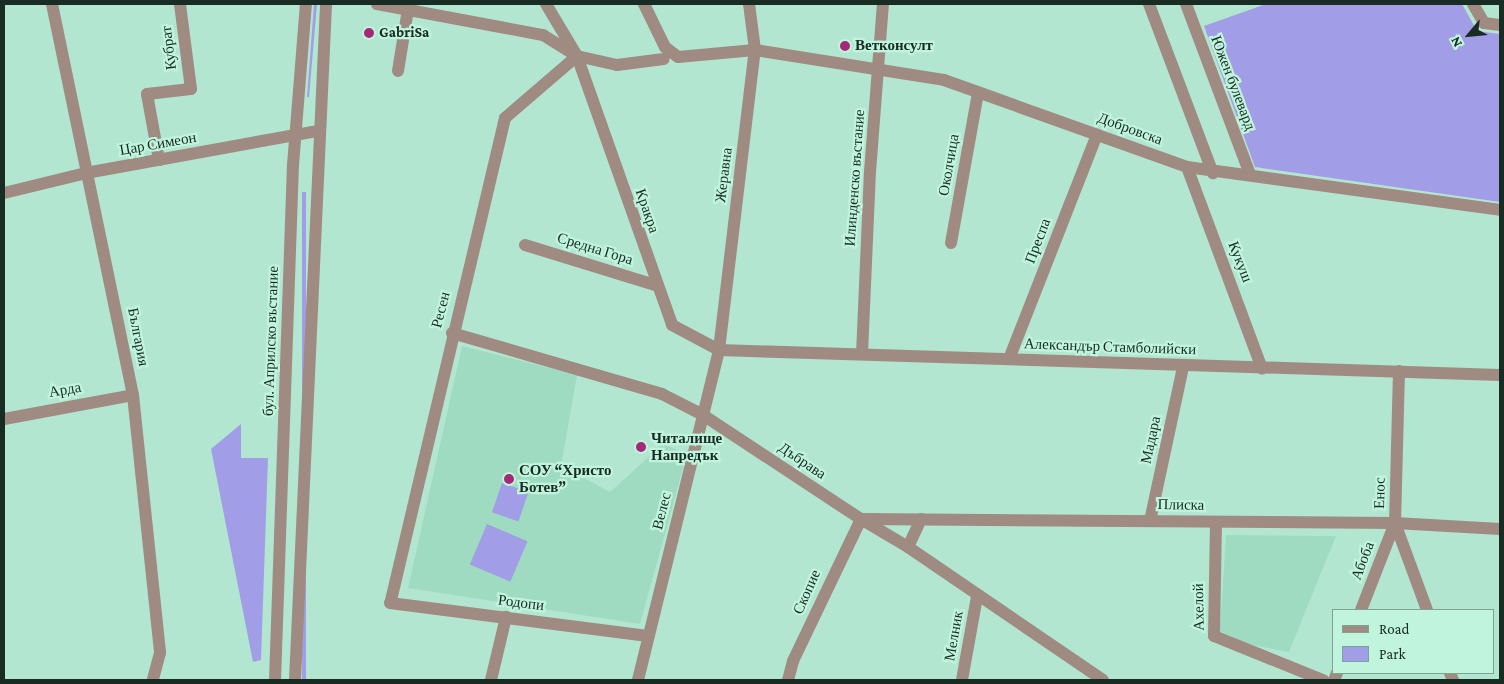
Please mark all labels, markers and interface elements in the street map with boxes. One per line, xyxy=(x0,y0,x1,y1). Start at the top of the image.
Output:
north arrow xyxy=(1444,10,1494,60)
place label: GabriSa xyxy=(379,24,429,42)
street label: Кубрат xyxy=(157,25,181,71)
marker: GabriSa xyxy=(363,27,375,39)
street label: Южен булевард xyxy=(1207,33,1259,133)
text: N xyxy=(1446,34,1465,50)
place label: Ветконсулт xyxy=(855,37,933,55)
marker: Ветконсулт xyxy=(839,40,851,52)
street label: Илинденско въстание xyxy=(841,109,869,247)
street label: Добровска xyxy=(1095,109,1165,149)
street label: Цар Симеон xyxy=(118,128,198,160)
street label: Околчица xyxy=(935,133,963,197)
street label: Жеравна xyxy=(712,146,736,204)
street label: Кракра xyxy=(631,187,663,235)
street label: Преспа xyxy=(1021,216,1055,266)
street label: Средна Гора xyxy=(555,229,635,269)
street label: Кукуш xyxy=(1224,239,1256,285)
street label: бул. Априлско въстание xyxy=(259,266,283,416)
street label: Ресен xyxy=(428,290,454,330)
street label: България xyxy=(124,306,152,368)
street label: Александър Стамболийски xyxy=(1024,335,1196,359)
street label: Арда xyxy=(47,378,83,402)
street label: Мадара xyxy=(1137,414,1165,466)
place label: Читалище Напредък xyxy=(651,429,722,464)
street label: Дъбрава xyxy=(775,439,829,483)
marker: Читалище Напредък xyxy=(635,441,647,453)
place label: СОУ “Христо Ботев” xyxy=(519,461,611,496)
marker: СОУ “Христо Ботев” xyxy=(503,473,515,485)
street label: Енос xyxy=(1371,477,1389,509)
street label: Велес xyxy=(649,490,675,532)
street label: Плиска xyxy=(1157,496,1205,514)
street label: Абоба xyxy=(1348,539,1378,583)
street label: Скопие xyxy=(789,567,825,617)
street label: Ахелой xyxy=(1190,583,1208,631)
street label: Родопи xyxy=(497,591,545,615)
legend xyxy=(1332,609,1494,674)
street label: Мелник xyxy=(941,610,967,662)
text: Road xyxy=(1379,621,1409,637)
text: Park xyxy=(1379,646,1406,662)

